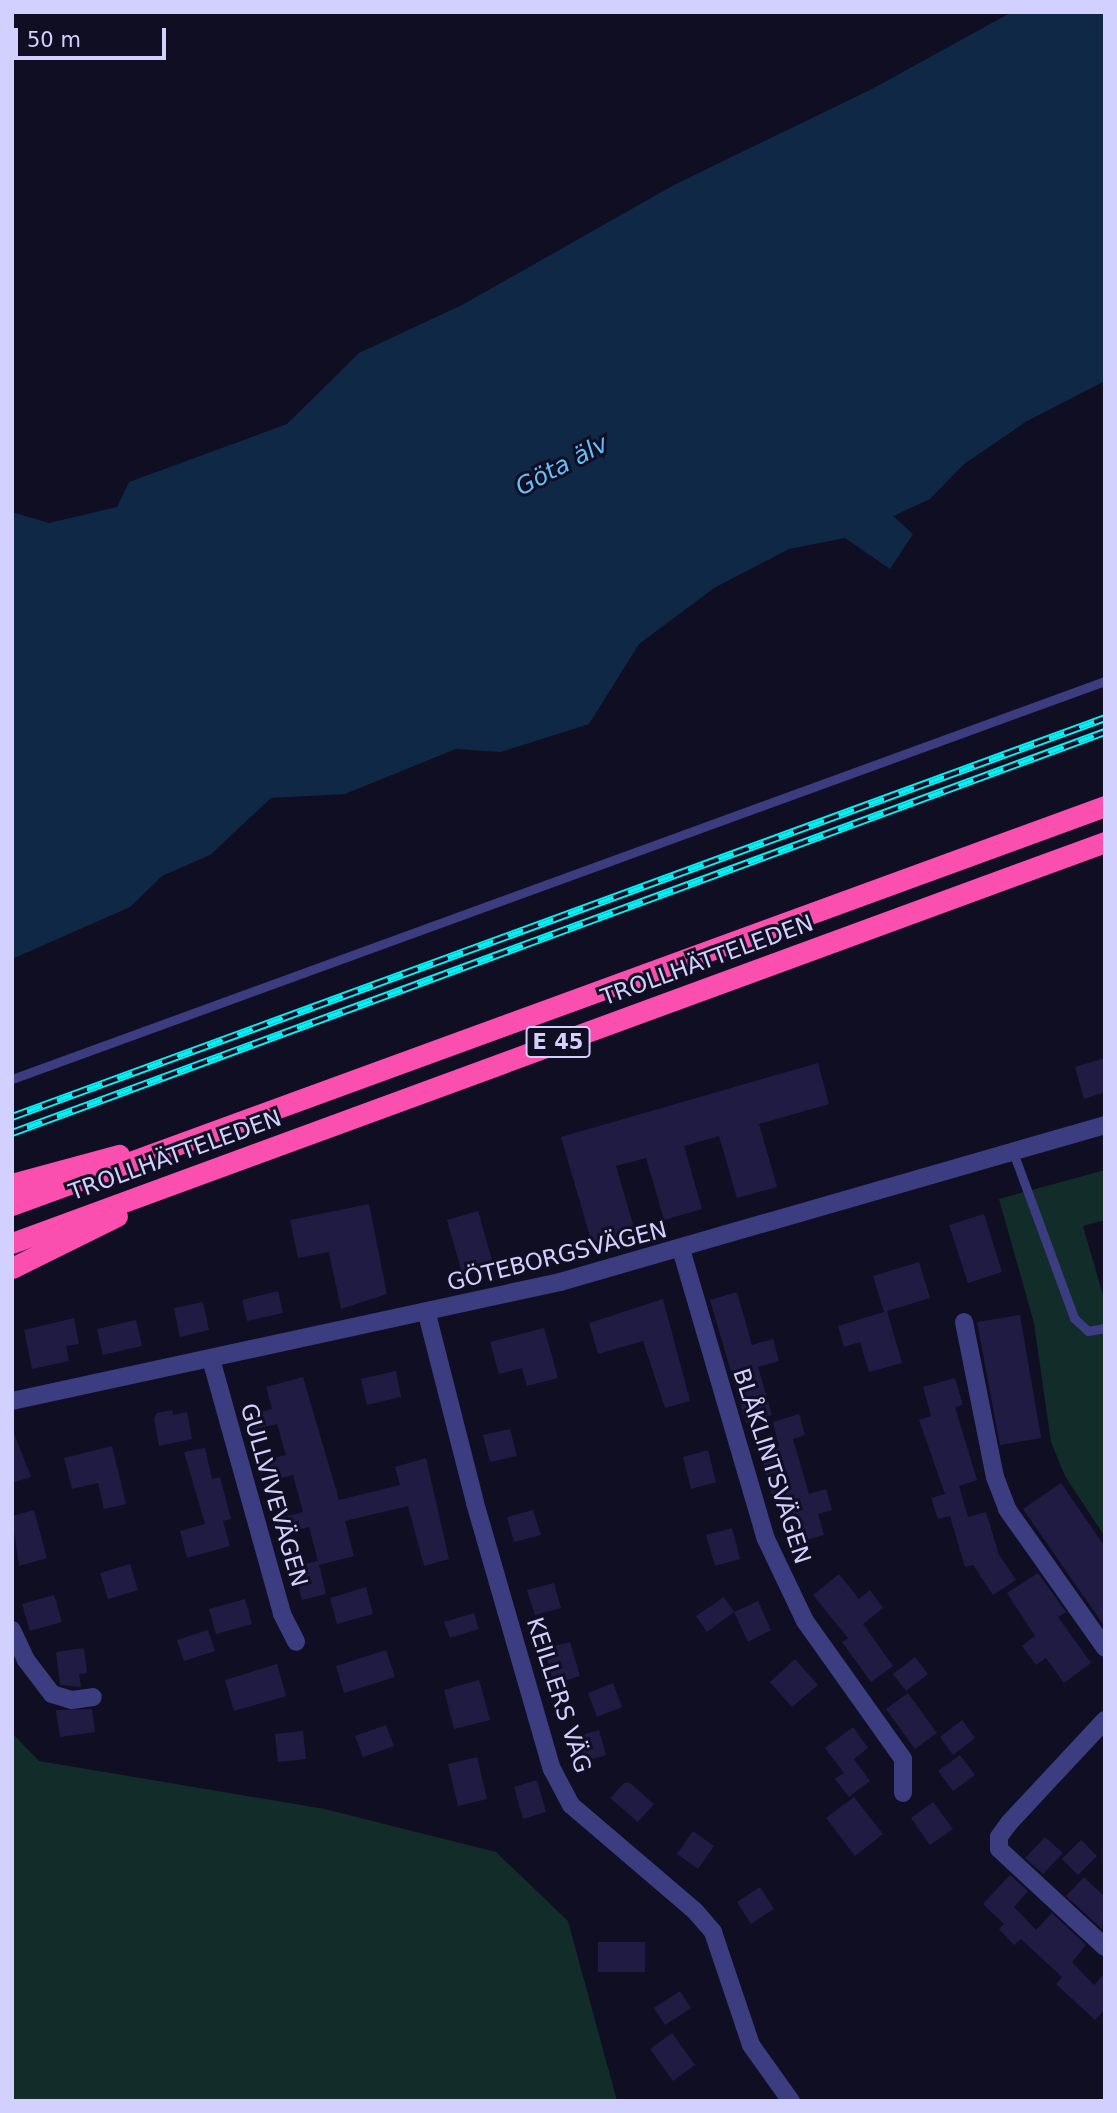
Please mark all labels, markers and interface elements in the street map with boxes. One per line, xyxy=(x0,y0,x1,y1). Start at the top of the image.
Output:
scale bar xyxy=(18,14,170,58)
text: 50 m xyxy=(27,28,81,52)
water label: Göta älv xyxy=(511,430,613,502)
street label: TROLLHÄTTELEDEN xyxy=(597,909,817,1011)
road number: E 45 xyxy=(525,1024,591,1060)
street label: TROLLHÄTTELEDEN xyxy=(65,1104,285,1206)
street label: GÖTEBORGSVÄGEN xyxy=(444,1215,670,1297)
street label: BLÅKLINTSVÄGEN xyxy=(727,1365,817,1567)
street label: GULLVIVEVÄGEN xyxy=(235,1400,313,1590)
street label: KEILLERS VÄG xyxy=(521,1614,597,1776)

